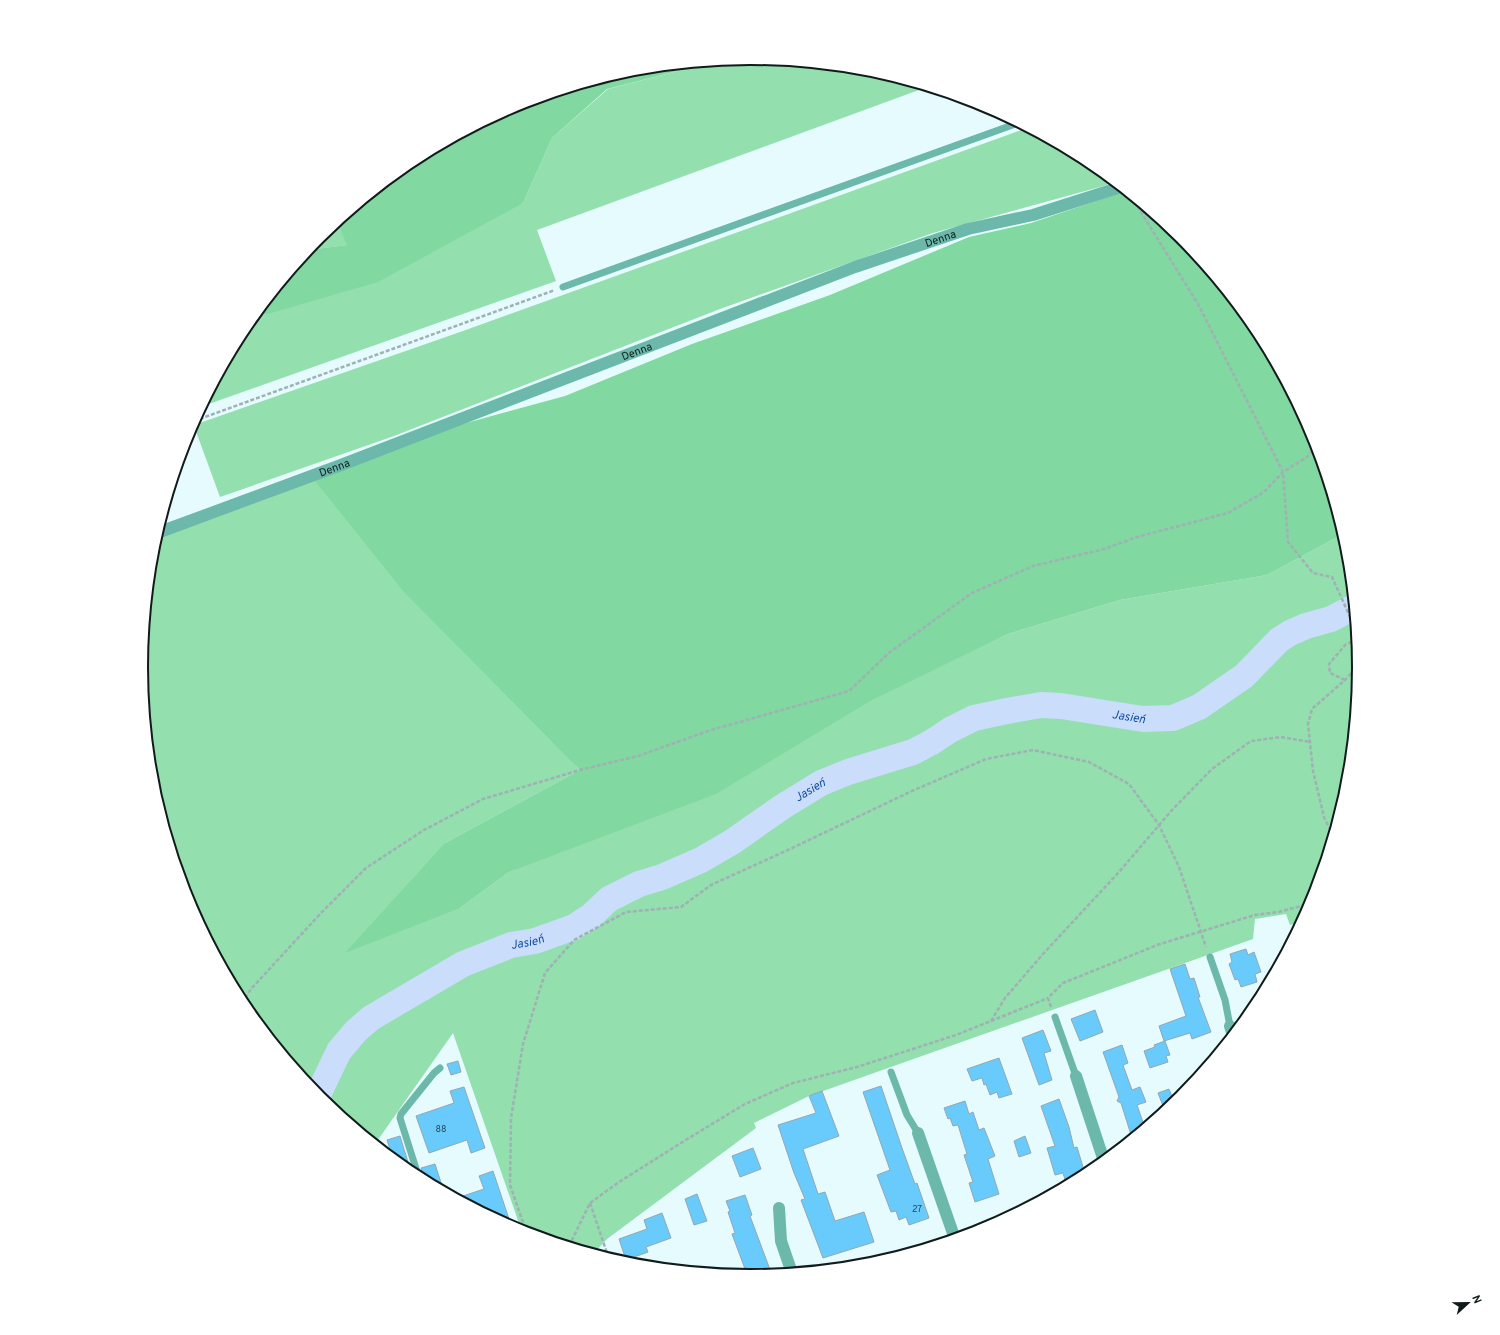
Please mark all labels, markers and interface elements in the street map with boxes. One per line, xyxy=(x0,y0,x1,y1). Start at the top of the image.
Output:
street label: Denna xyxy=(923,227,958,251)
street label: Denna xyxy=(620,340,655,364)
street label: Denna xyxy=(317,456,352,481)
water label: Jasień xyxy=(1111,707,1148,728)
water label: Jasień xyxy=(792,775,829,806)
water label: Jasień xyxy=(510,931,548,954)
house number: 88 xyxy=(436,1124,447,1135)
house number: 27 xyxy=(912,1204,922,1215)
north arrow xyxy=(1448,1283,1488,1323)
text: N xyxy=(1468,1293,1484,1306)

